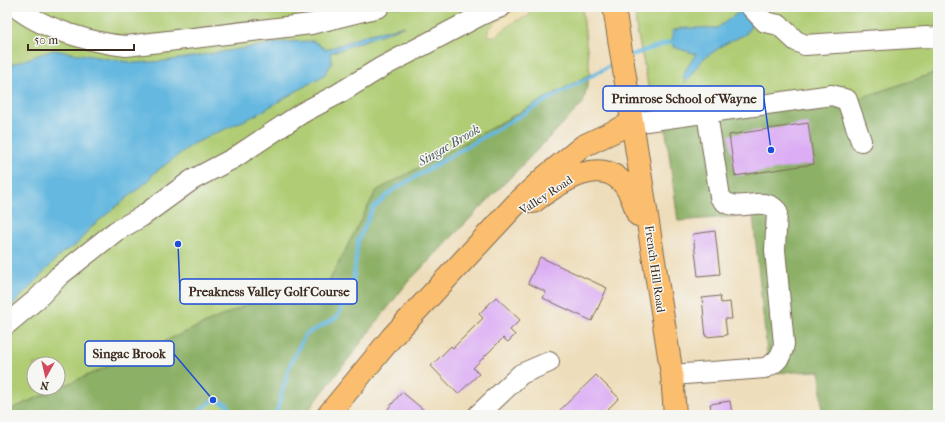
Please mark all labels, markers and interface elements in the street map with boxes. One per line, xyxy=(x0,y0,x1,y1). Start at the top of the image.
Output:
scale bar xyxy=(28,26,134,52)
text: 50 m xyxy=(34,33,58,47)
callout: Primrose School of Wayne xyxy=(603,86,764,111)
text: Primrose School of Wayne xyxy=(611,91,757,107)
water label: Singac Brook xyxy=(414,121,483,169)
street label: Valley Road xyxy=(516,172,576,218)
street label: French Hill Road xyxy=(642,225,668,314)
callout: Preakness Valley Golf Course xyxy=(180,279,357,304)
text: Preakness Valley Golf Course xyxy=(188,284,350,300)
callout: Singac Brook xyxy=(85,341,174,366)
text: Singac Brook xyxy=(92,346,167,362)
north arrow xyxy=(26,356,66,396)
text: N xyxy=(39,378,50,392)

